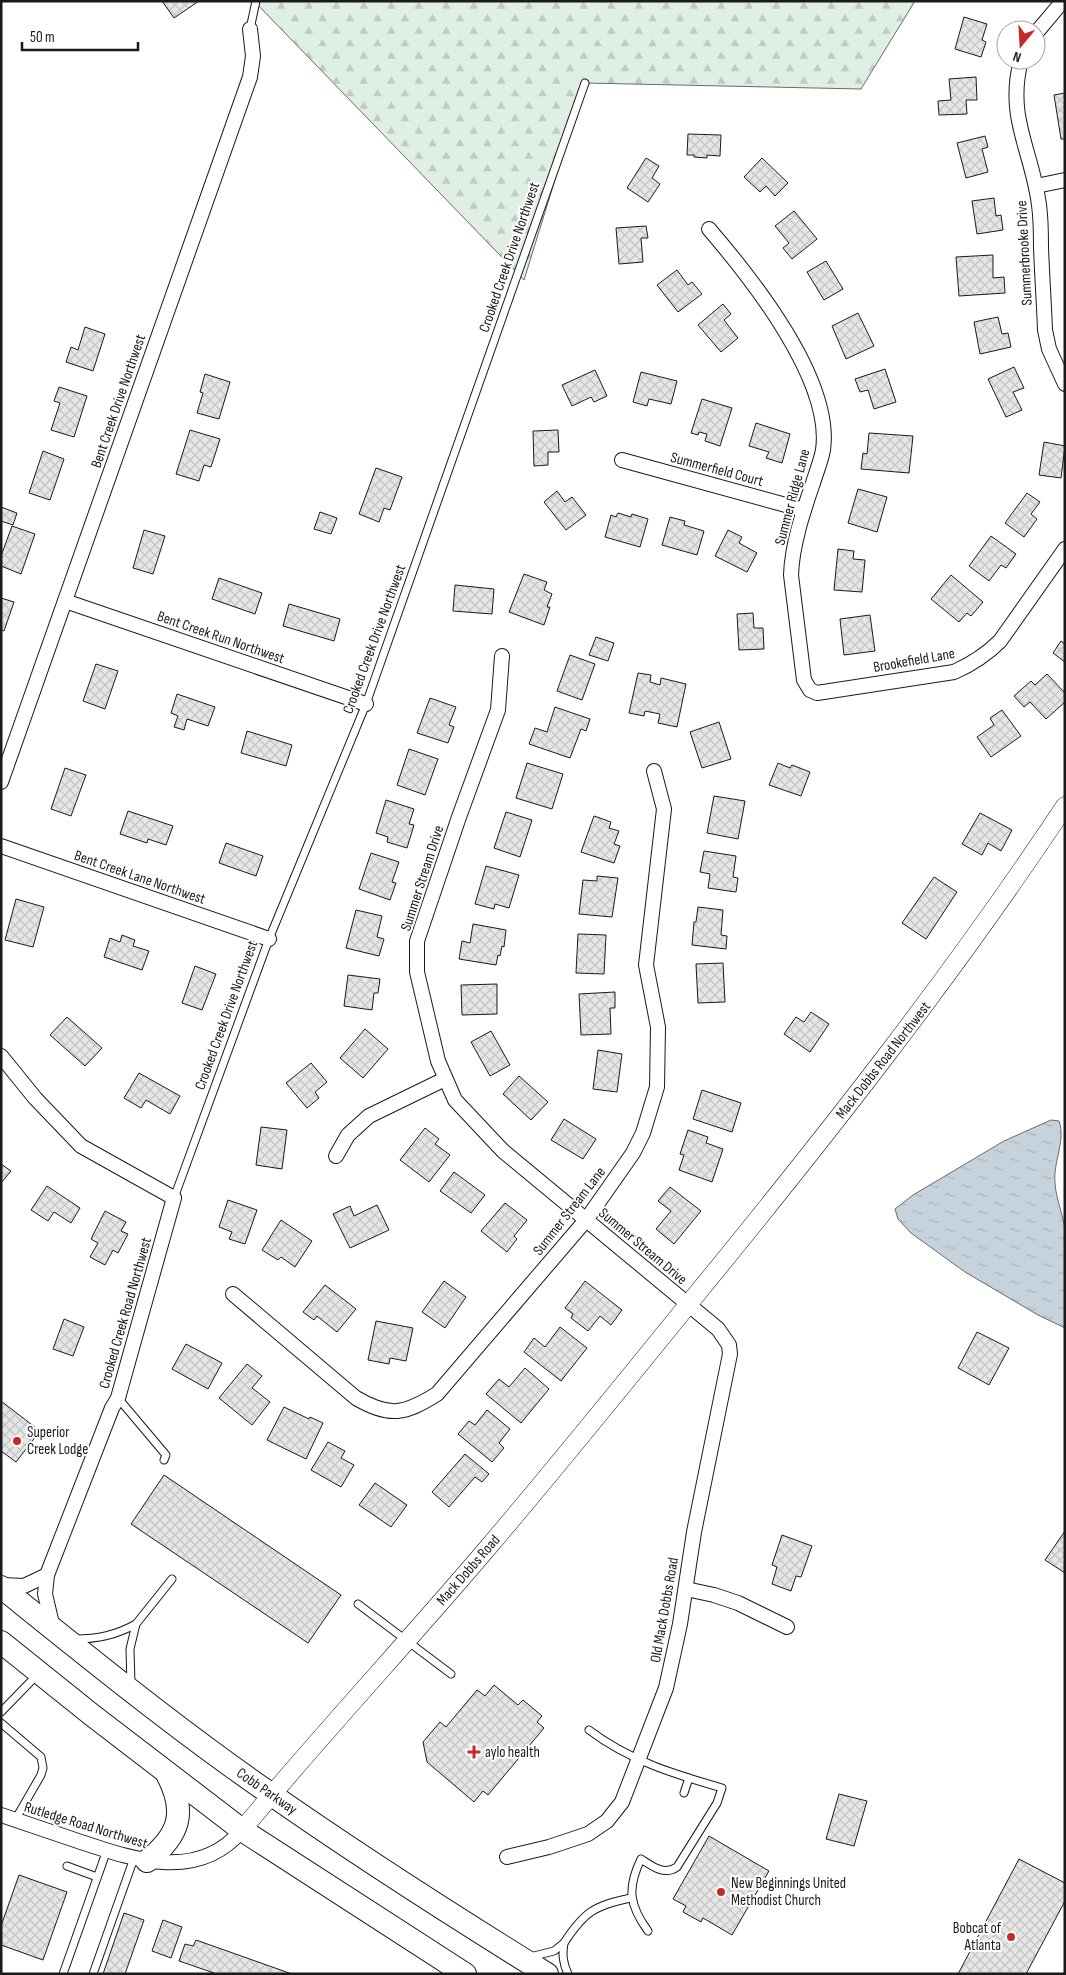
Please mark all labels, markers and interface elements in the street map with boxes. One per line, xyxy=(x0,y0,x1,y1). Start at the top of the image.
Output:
scale bar xyxy=(22,20,139,52)
north arrow xyxy=(996,20,1046,70)
text: 50 m xyxy=(30,28,55,47)
text: N xyxy=(1011,48,1023,66)
street label: Crooked Creek Drive Northwest xyxy=(475,179,544,335)
street label: Summerbrooke Drive xyxy=(1012,200,1037,306)
street label: Bent Creek Drive Northwest xyxy=(87,332,150,470)
street label: Summer Ridge Lane xyxy=(771,447,814,547)
street label: Summerfield Court xyxy=(668,448,766,491)
street label: Crooked Creek Drive Northwest xyxy=(339,561,410,716)
street label: Bent Creek Run Northwest xyxy=(155,607,287,668)
street label: Brookefield Lane xyxy=(872,644,956,677)
street label: Summer Stream Drive xyxy=(396,823,448,933)
street label: Bent Creek Lane Northwest xyxy=(72,846,208,909)
street label: Crooked Creek Drive Northwest xyxy=(191,937,262,1092)
street label: Mack Dobbs Road Northwest xyxy=(832,998,935,1123)
street label: Summer Stream Lane xyxy=(529,1163,610,1259)
street label: Summer Stream Drive xyxy=(595,1204,691,1289)
street label: Crooked Creek Road Northwest xyxy=(95,1235,156,1391)
place label: Superior Creek Lodge xyxy=(27,1423,88,1459)
marker: Superior Creek Lodge xyxy=(11,1435,23,1447)
street label: Mack Dobbs Road xyxy=(432,1531,504,1610)
street label: Old Mack Dobbs Road xyxy=(646,1556,683,1664)
place label: aylo health xyxy=(485,1743,540,1762)
marker: aylo health xyxy=(467,1745,481,1759)
street label: Cobb Parkway xyxy=(233,1764,301,1819)
street label: Rutledge Road Northwest xyxy=(22,1798,150,1853)
place label: New Beginnings United Methodist Church xyxy=(731,1874,846,1910)
marker: New Beginnings United Methodist Church xyxy=(715,1886,727,1898)
place label: Bobcat of Atlanta xyxy=(953,1919,1002,1955)
marker: Bobcat of Atlanta xyxy=(1005,1931,1017,1943)

